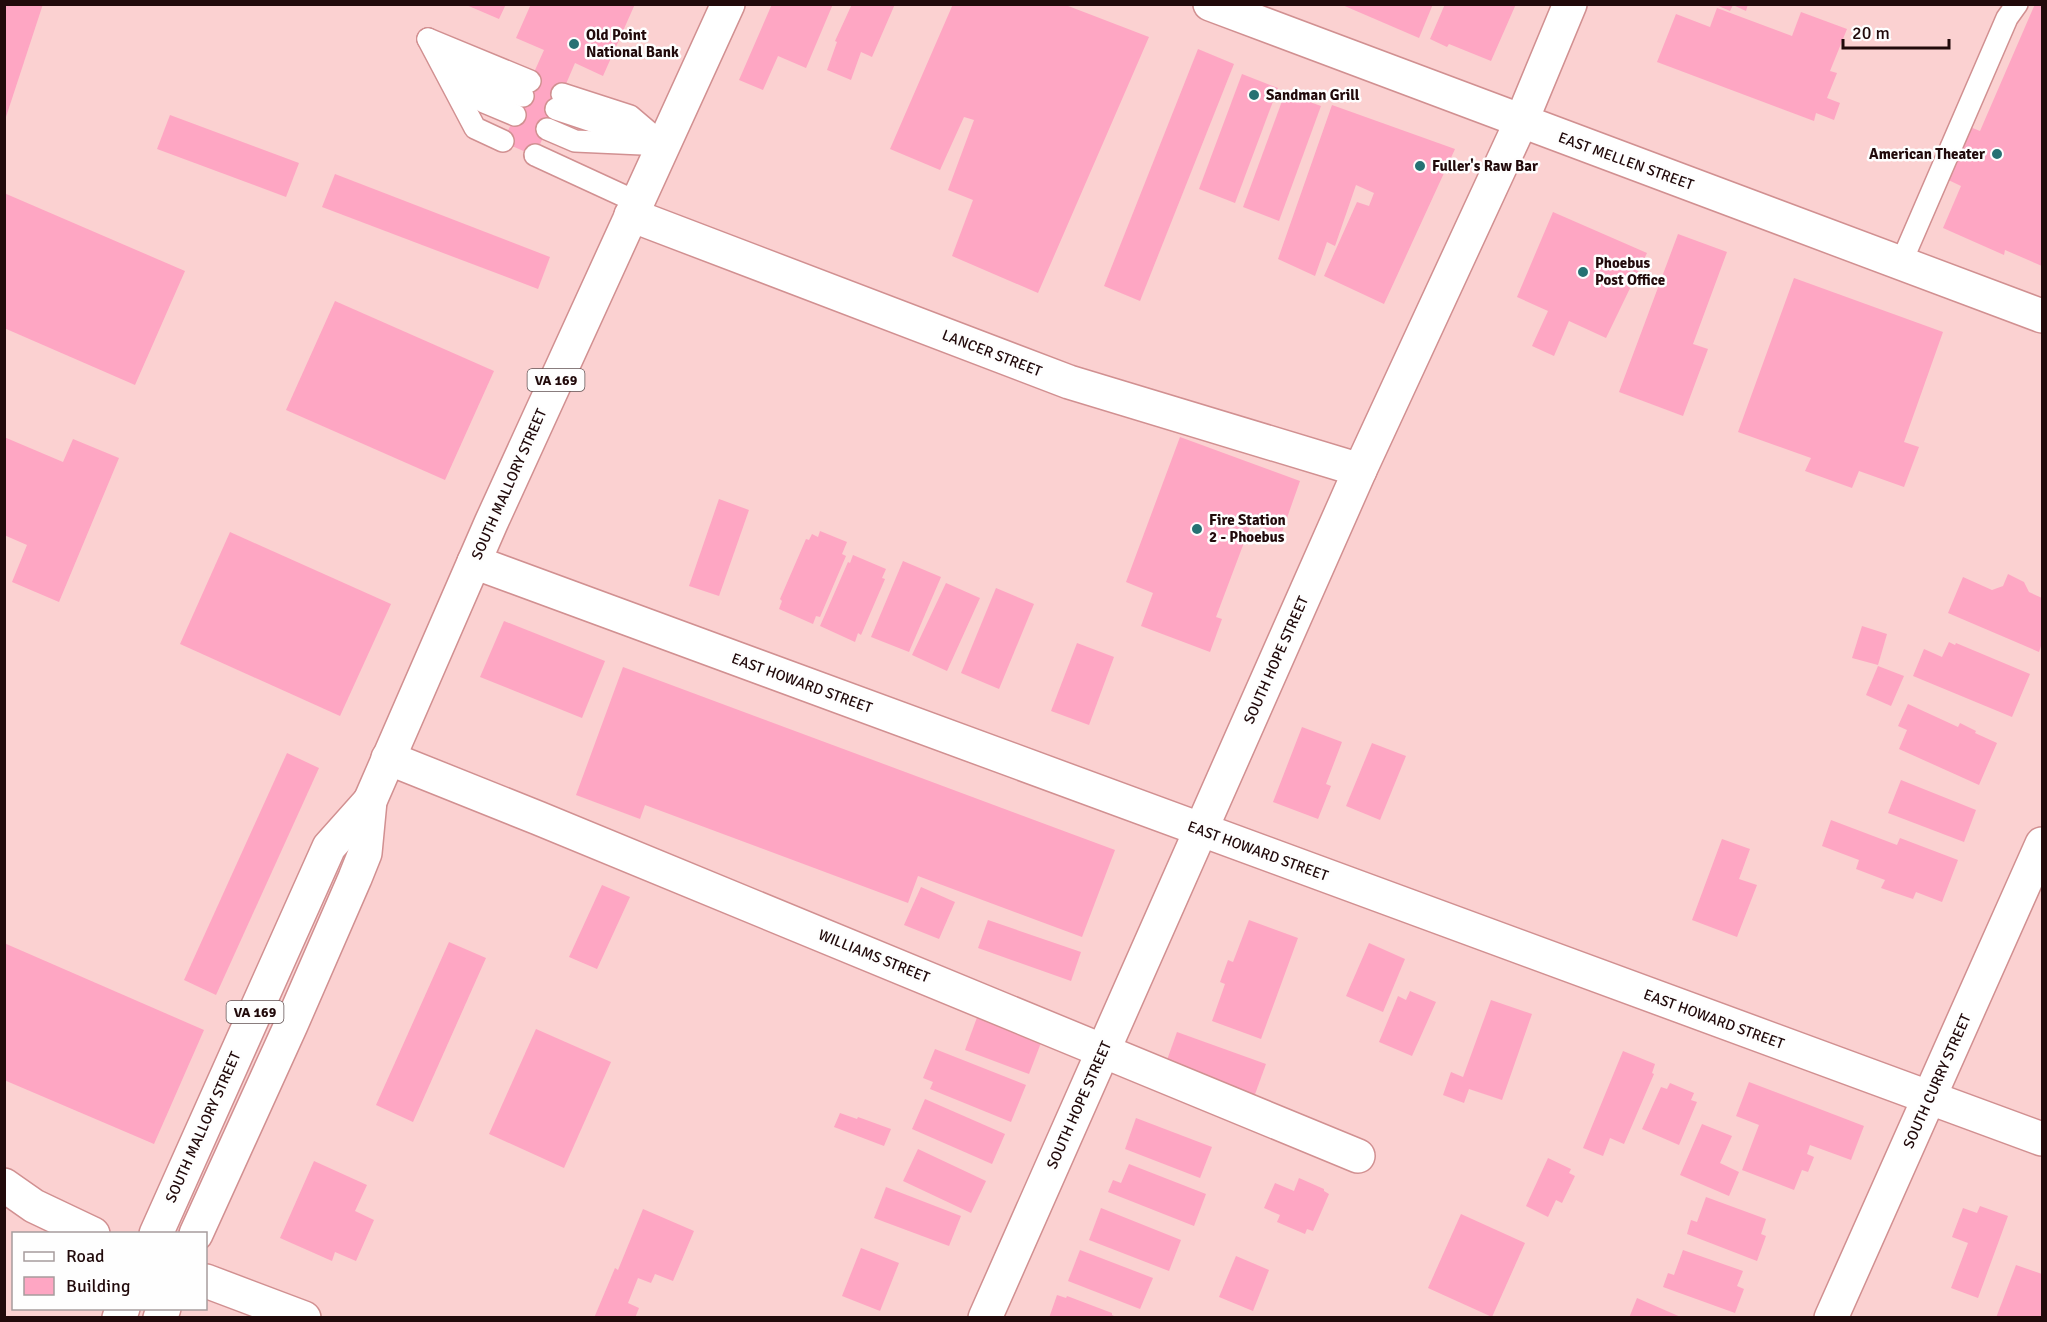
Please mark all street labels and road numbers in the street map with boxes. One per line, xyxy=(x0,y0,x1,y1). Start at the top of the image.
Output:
street label: EAST MELLEN STREET xyxy=(1556,128,1697,194)
street label: LANCER STREET xyxy=(939,326,1045,381)
road number: VA 169 xyxy=(528,369,584,391)
street label: SOUTH MALLORY STREET xyxy=(468,405,551,562)
street label: SOUTH HOPE STREET xyxy=(1240,593,1313,727)
street label: EAST HOWARD STREET xyxy=(729,649,875,717)
street label: EAST HOWARD STREET xyxy=(1185,817,1331,885)
street label: WILLIAMS STREET xyxy=(816,925,933,987)
street label: EAST HOWARD STREET xyxy=(1641,985,1787,1053)
road number: VA 169 xyxy=(226,1001,284,1023)
street label: SOUTH CURRY STREET xyxy=(1899,1010,1975,1151)
street label: SOUTH HOPE STREET xyxy=(1043,1038,1116,1172)
street label: SOUTH MALLORY STREET xyxy=(162,1048,245,1205)

